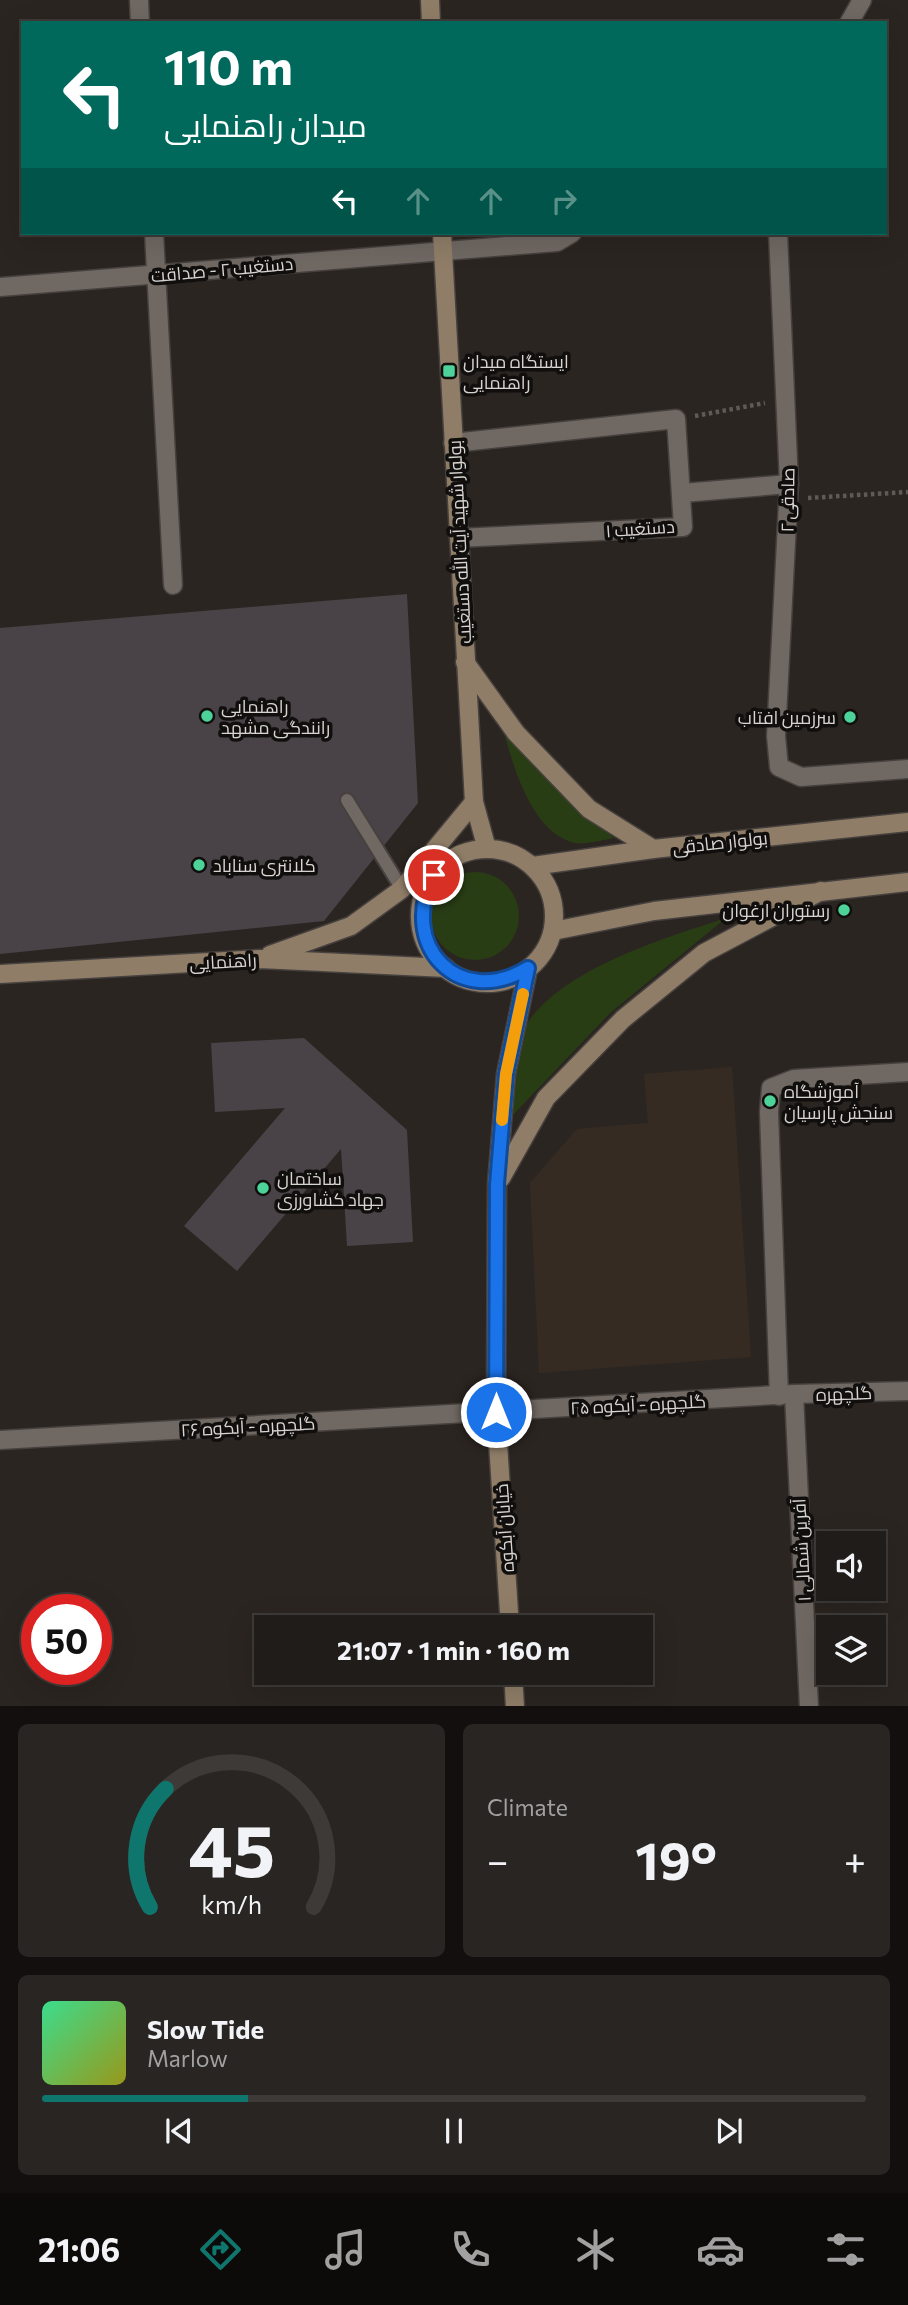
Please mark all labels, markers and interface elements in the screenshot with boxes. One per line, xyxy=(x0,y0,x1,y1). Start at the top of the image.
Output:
text: 110 m xyxy=(164,35,293,95)
icon: left xyxy=(49,49,140,140)
text: میدان راهنمایی xyxy=(164,104,367,144)
icon: left xyxy=(326,182,364,220)
icon: ahead xyxy=(399,182,437,220)
icon: ahead xyxy=(472,182,510,220)
icon: right xyxy=(545,182,583,220)
street label: دستغیب ۲ - صداقت xyxy=(150,252,294,286)
place label: ایستگاه میدان راهنمایی xyxy=(463,350,569,394)
marker: ایستگاه میدان راهنمایی xyxy=(441,363,457,379)
street label: بولوار شهید آیت الله دستغیب xyxy=(443,439,476,644)
street label: صادقی ۲ xyxy=(775,467,800,533)
street label: دستغیب ۱ xyxy=(605,515,675,541)
place label: راهنمایی رانندگی مشهد xyxy=(221,695,330,739)
place label: سرزمین افتاب xyxy=(738,706,836,729)
marker: راهنمایی رانندگی مشهد xyxy=(199,708,215,724)
marker: سرزمین افتاب xyxy=(842,709,858,725)
street label: بولوار صادقی xyxy=(671,826,769,859)
pin xyxy=(404,845,464,905)
place label: کلانتری سناباد xyxy=(213,854,316,877)
icon: arrive xyxy=(415,856,453,894)
marker: کلانتری سناباد xyxy=(191,857,207,873)
place label: رستوران ارغوان xyxy=(722,899,830,922)
marker: رستوران ارغوان xyxy=(836,902,852,918)
street label: راهنمایی xyxy=(189,948,257,975)
place label: آموزشگاه سنجش پارسیان xyxy=(784,1080,893,1125)
marker: آموزشگاه سنجش پارسیان xyxy=(762,1093,778,1109)
place label: ساختمان جهاد کشاورزی xyxy=(277,1167,384,1211)
marker: ساختمان جهاد کشاورزی xyxy=(255,1180,271,1196)
position arrow xyxy=(459,1375,533,1449)
street label: گلچهره xyxy=(815,1381,873,1407)
street label: گلچهره - آبکوه ۲۵ xyxy=(570,1389,707,1421)
street label: گلچهره - آبکوه ۲۶ xyxy=(180,1411,316,1443)
street label: خیابان آبکوه xyxy=(490,1483,519,1573)
street label: آفرين شمالى ١ xyxy=(787,1498,816,1602)
map controls xyxy=(816,1531,886,1685)
button: sound xyxy=(816,1531,886,1601)
speed limit sign: 50 xyxy=(21,1594,112,1685)
button: layers xyxy=(816,1615,886,1685)
text: 21:07 · 1 min · 160 m xyxy=(337,1634,570,1665)
text: Climate xyxy=(487,1793,568,1821)
text: 45 xyxy=(188,1803,275,1892)
text: 19° xyxy=(635,1827,717,1891)
text: − xyxy=(487,1836,509,1883)
text: + xyxy=(844,1836,866,1883)
text: km/h xyxy=(201,1888,262,1918)
text: Slow Tide xyxy=(147,2013,264,2044)
text: Marlow xyxy=(147,2044,228,2072)
icon: previous xyxy=(160,2112,198,2150)
icon: pause xyxy=(435,2112,473,2150)
icon: next xyxy=(710,2112,748,2150)
icon: directions xyxy=(196,2225,245,2274)
icon: music xyxy=(321,2225,370,2274)
icon: phone xyxy=(446,2225,495,2274)
icon: climate xyxy=(571,2225,620,2274)
icon: car xyxy=(696,2225,745,2274)
icon: filters xyxy=(821,2225,870,2274)
text: 21:06 xyxy=(38,2229,120,2269)

